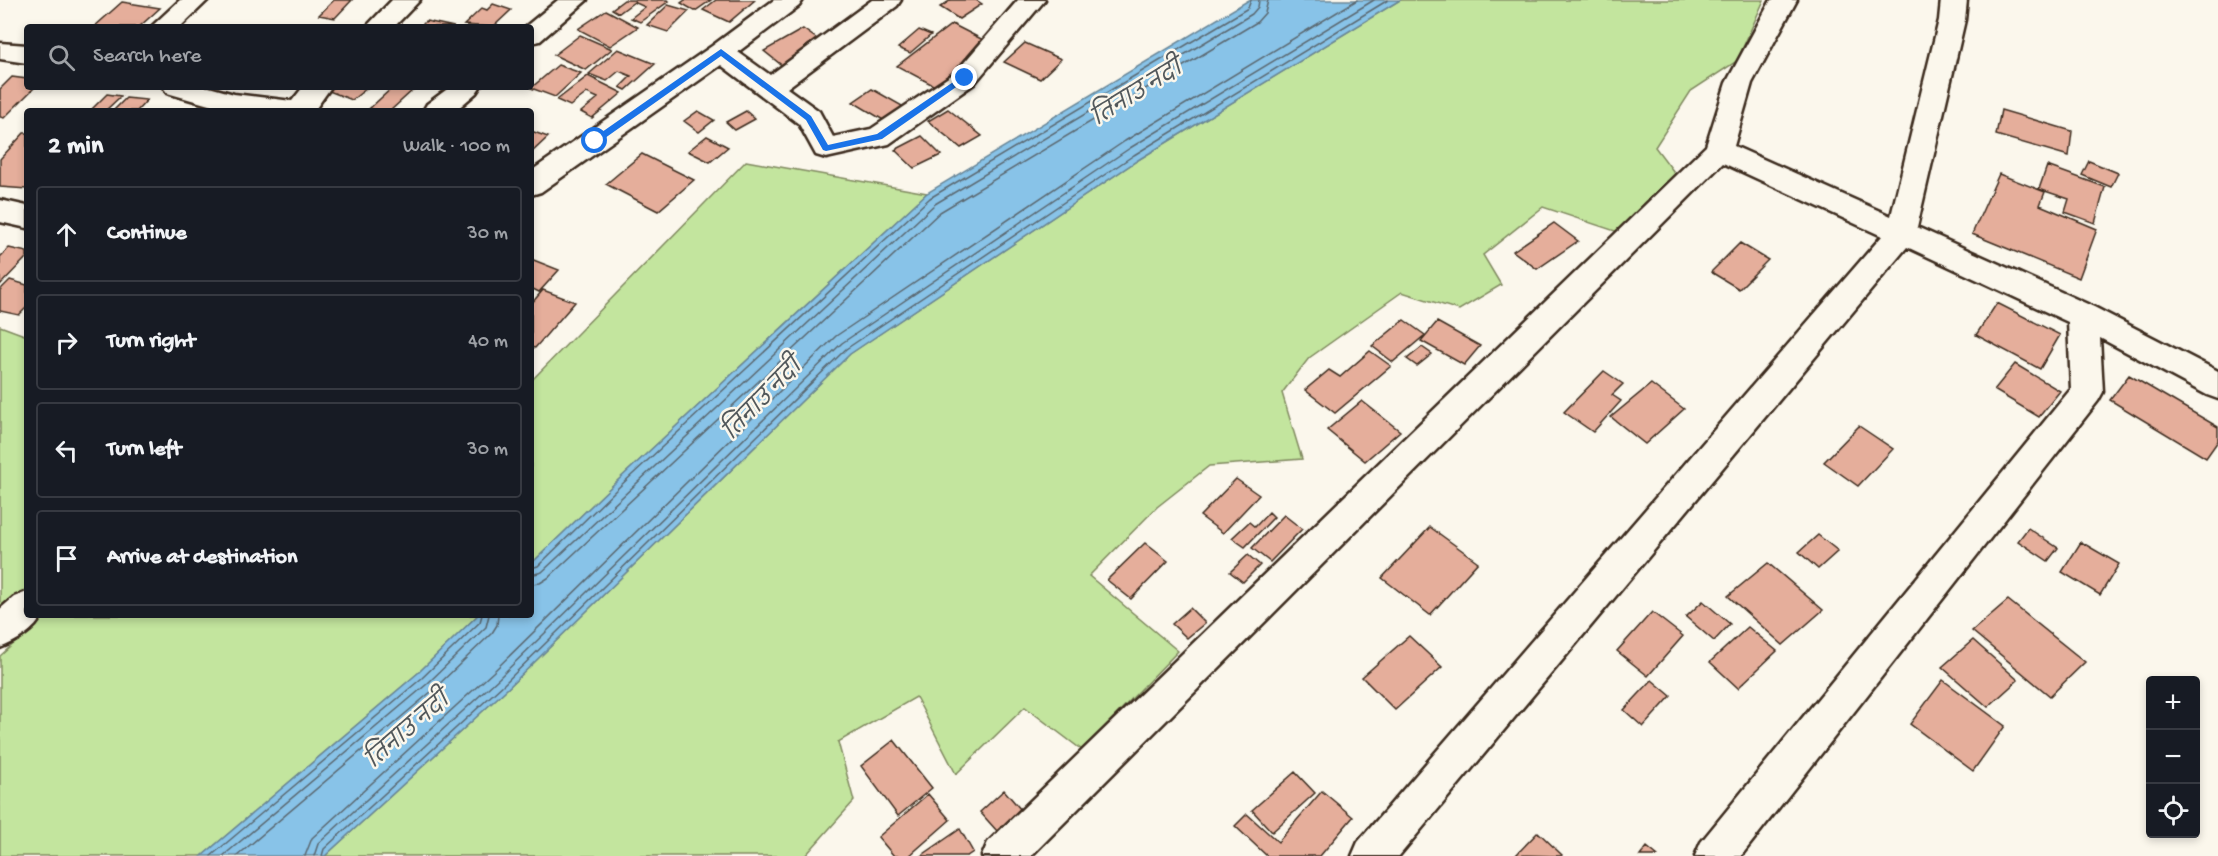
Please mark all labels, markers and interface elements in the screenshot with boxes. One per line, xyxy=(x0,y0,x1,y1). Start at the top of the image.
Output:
search box xyxy=(24,24,534,90)
icon: search xyxy=(45,41,78,74)
text: Search here xyxy=(93,44,201,70)
water label: तिनाउ नदी xyxy=(1084,47,1193,133)
route end xyxy=(951,64,977,90)
route start xyxy=(581,127,607,153)
text: 2 min xyxy=(48,132,103,163)
text: Walk · 100 m xyxy=(403,136,510,159)
icon: ahead xyxy=(50,218,83,251)
text: Continue xyxy=(107,221,187,247)
text: 30 m xyxy=(467,223,508,246)
icon: right xyxy=(50,326,83,359)
text: Turn right xyxy=(107,329,195,355)
text: 40 m xyxy=(468,331,508,354)
water label: तिनाउ नदी xyxy=(713,346,813,447)
icon: left xyxy=(50,434,83,467)
text: Turn left xyxy=(107,437,181,463)
text: 30 m xyxy=(467,439,508,462)
icon: arrive xyxy=(50,542,83,575)
text: Arrive at destination xyxy=(107,545,297,571)
map controls xyxy=(2146,676,2200,838)
button: + xyxy=(2146,676,2200,730)
water label: तिनाउ नदी xyxy=(357,679,460,775)
button: − xyxy=(2146,730,2200,784)
button: locate xyxy=(2146,784,2200,838)

